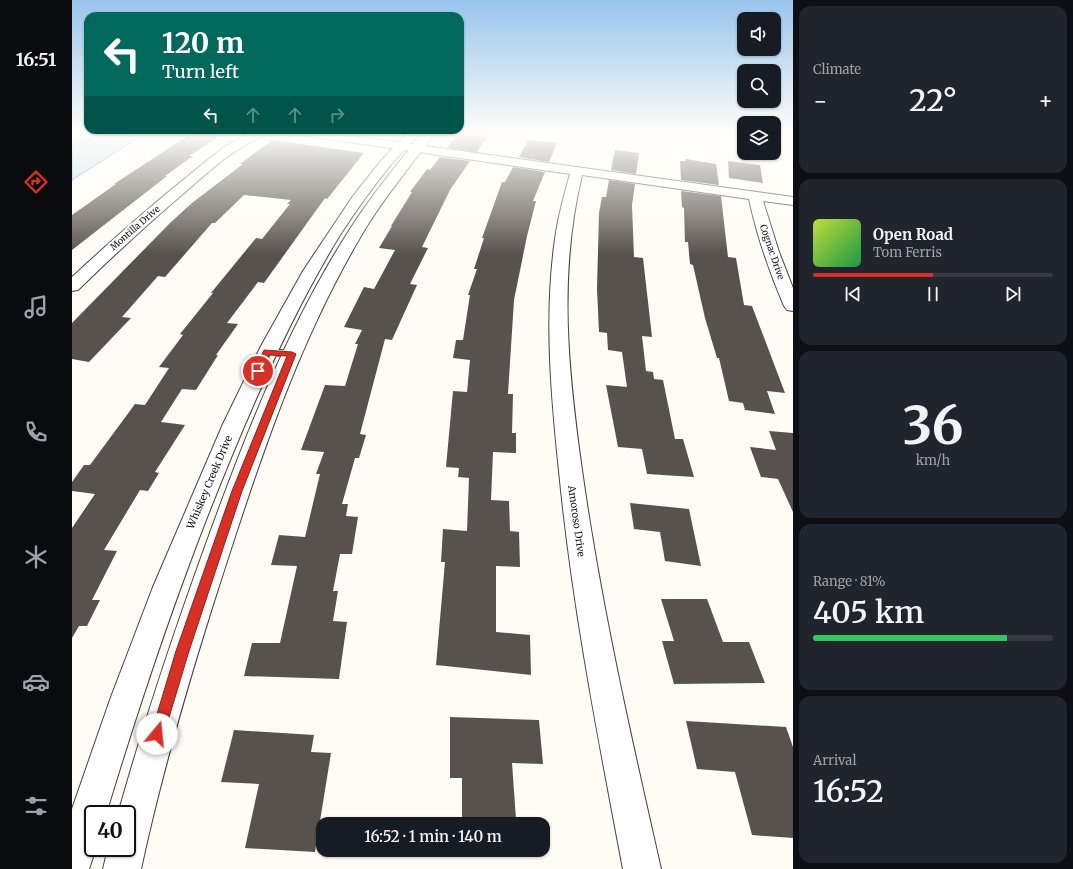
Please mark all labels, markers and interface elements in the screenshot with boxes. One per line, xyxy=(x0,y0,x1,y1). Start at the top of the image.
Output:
map controls xyxy=(737,12,781,160)
button: sound xyxy=(737,12,781,56)
text: 120 m xyxy=(162,25,244,61)
icon: left xyxy=(96,28,148,80)
text: 16:51 xyxy=(16,48,56,71)
text: Turn left xyxy=(162,60,239,83)
text: Climate xyxy=(813,61,861,78)
button: search xyxy=(737,64,781,108)
text: 22° xyxy=(909,81,957,119)
text: − xyxy=(813,87,828,115)
text: + xyxy=(1038,87,1053,115)
icon: left xyxy=(200,104,222,126)
icon: ahead xyxy=(242,104,264,126)
icon: ahead xyxy=(284,104,306,126)
icon: right xyxy=(326,104,348,126)
button: layers xyxy=(737,116,781,160)
icon: directions xyxy=(22,168,50,196)
street label: Montilla Drive xyxy=(108,203,162,252)
street label: Cognac Drive xyxy=(758,223,787,281)
text: Open Road xyxy=(873,225,953,244)
text: Tom Ferris xyxy=(873,244,942,261)
icon: previous xyxy=(842,283,864,305)
icon: pause xyxy=(922,283,944,305)
icon: next xyxy=(1002,283,1024,305)
icon: music xyxy=(22,293,50,321)
pin xyxy=(241,354,275,388)
icon: arrive xyxy=(247,360,269,382)
text: 36 xyxy=(902,393,964,458)
icon: phone xyxy=(22,418,50,446)
street label: Whiskey Creek Drive xyxy=(184,434,235,532)
text: km/h xyxy=(916,452,950,469)
street label: Amoroso Drive xyxy=(565,484,588,558)
icon: climate xyxy=(22,543,50,571)
text: Range · 81% xyxy=(813,573,886,590)
text: 405 km xyxy=(813,593,924,631)
icon: car xyxy=(22,668,50,696)
position arrow xyxy=(136,713,178,755)
text: Arrival xyxy=(813,752,856,769)
text: 16:52 xyxy=(813,772,884,810)
icon: filters xyxy=(22,792,50,820)
speed limit sign: 40 xyxy=(84,805,136,857)
text: 16:52 · 1 min · 140 m xyxy=(364,827,502,846)

